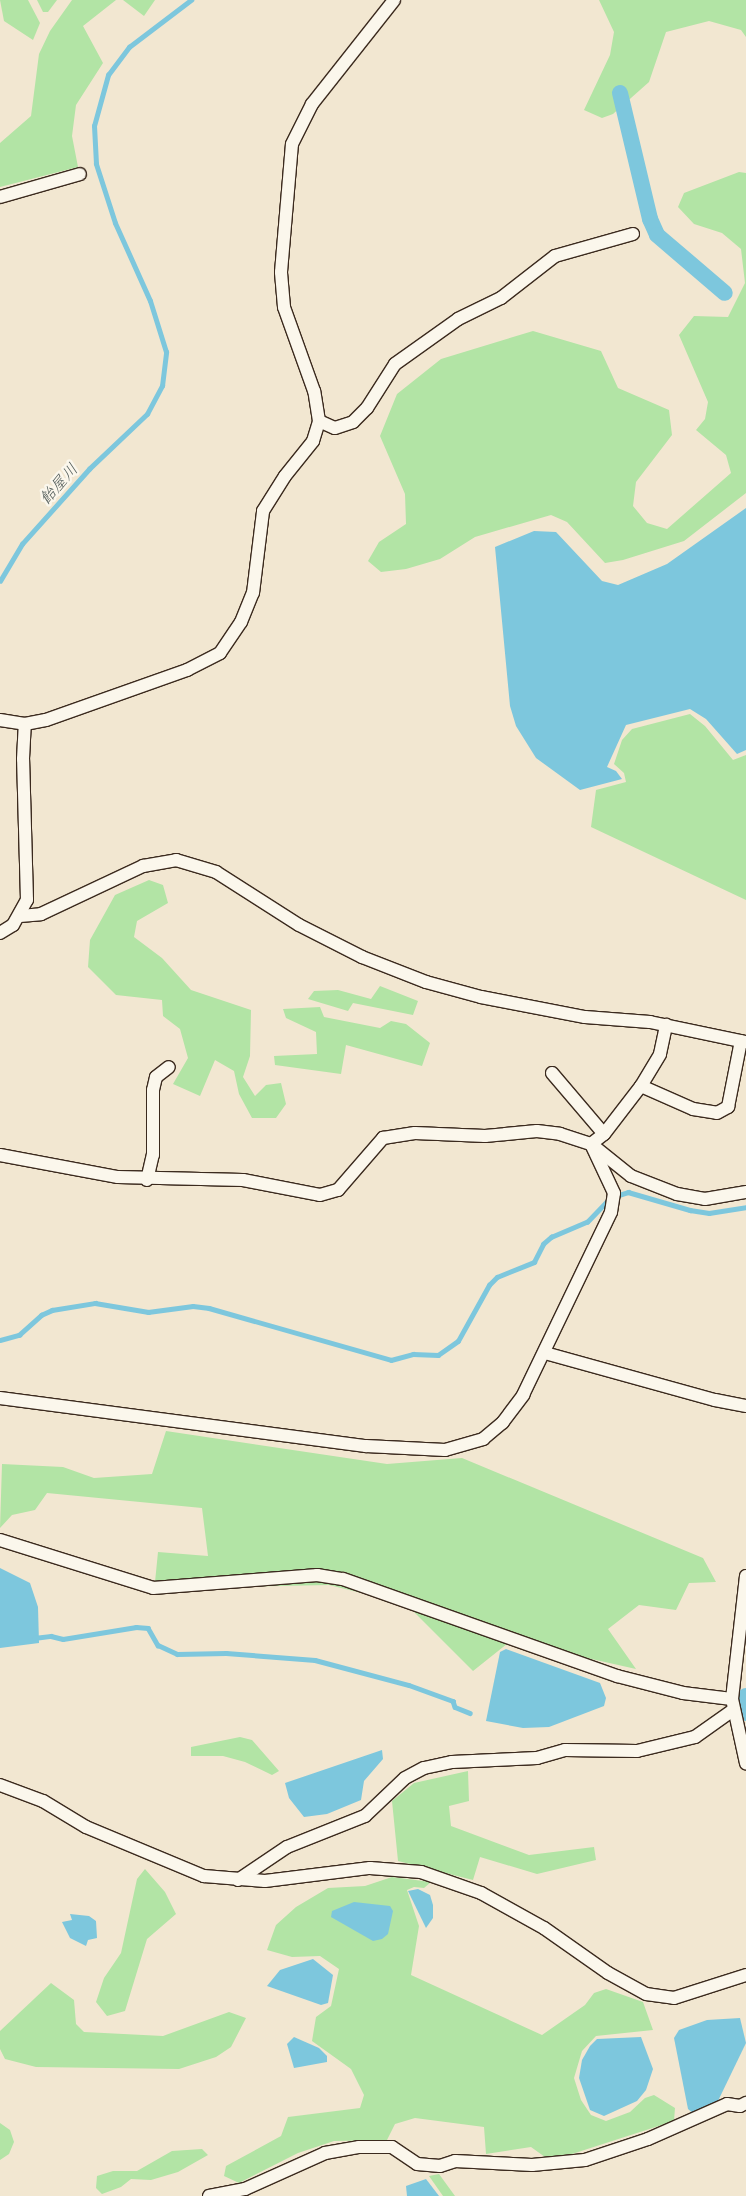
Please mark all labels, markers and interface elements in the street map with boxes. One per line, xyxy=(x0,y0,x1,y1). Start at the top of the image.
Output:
water label: 飴屋川 xyxy=(36,460,82,508)

